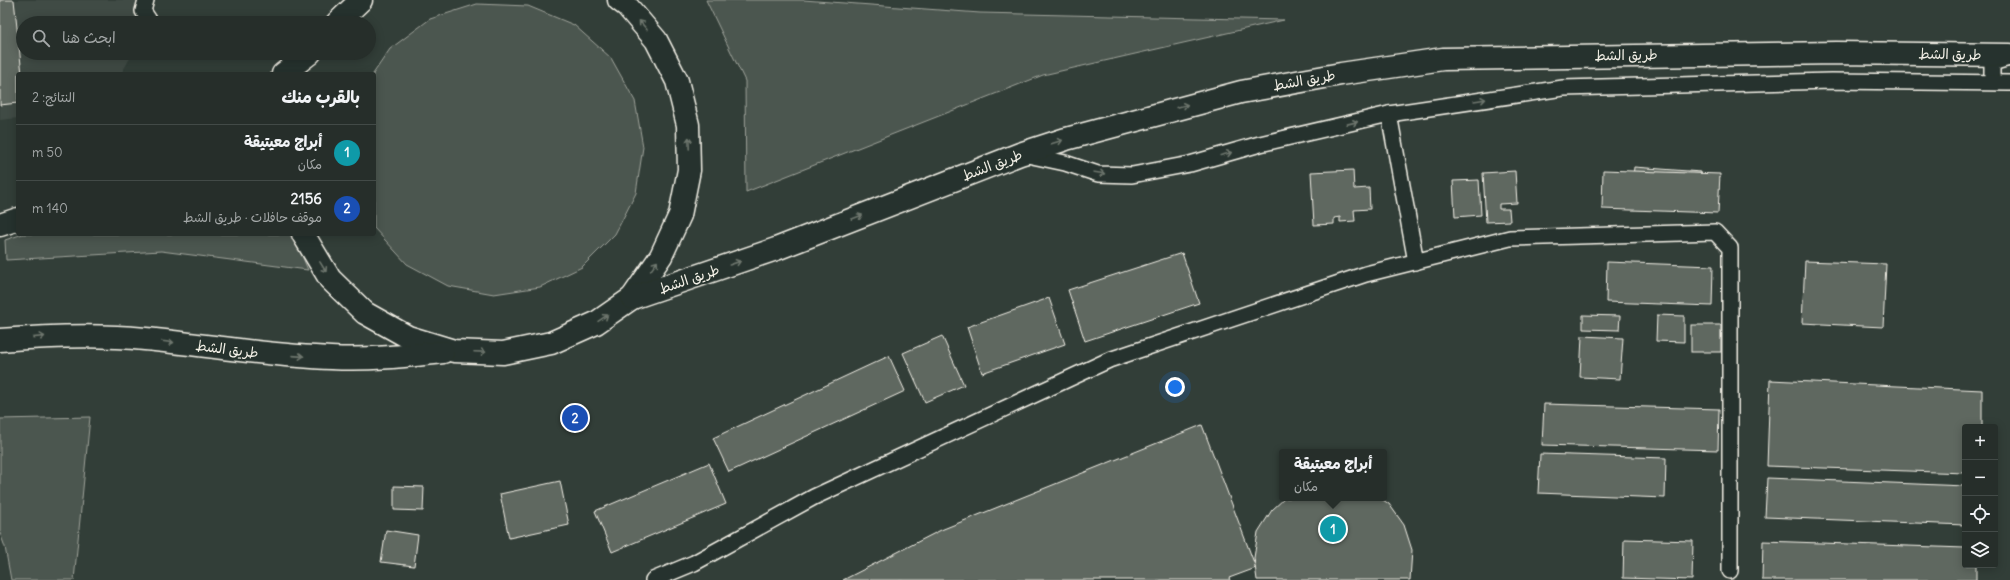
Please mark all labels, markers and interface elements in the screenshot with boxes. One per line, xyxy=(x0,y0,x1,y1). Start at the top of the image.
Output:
search box xyxy=(16,16,376,60)
one-way arrow xyxy=(638,19,647,30)
icon: search xyxy=(30,27,52,49)
text: ابحث هنا xyxy=(62,28,116,47)
street label: طريق الشط xyxy=(1918,44,1982,64)
street label: طريق الشط xyxy=(1594,45,1658,65)
street label: طريق الشط xyxy=(1271,66,1337,94)
text: بالقرب منك xyxy=(281,86,360,108)
text: النتائج: 2 xyxy=(32,89,75,106)
one-way arrow xyxy=(1473,96,1486,104)
one-way arrow xyxy=(1175,102,1188,110)
one-way arrow xyxy=(1345,118,1358,126)
text: أبراج معيتيقة xyxy=(244,132,322,151)
one-way arrow xyxy=(685,137,692,150)
one-way arrow xyxy=(1051,137,1063,145)
text: 50 m xyxy=(32,144,63,161)
text: 1 xyxy=(344,144,350,161)
street label: طريق الشط xyxy=(959,145,1025,185)
one-way arrow xyxy=(1219,150,1232,157)
text: مكان xyxy=(298,156,322,173)
one-way arrow xyxy=(1092,169,1105,177)
text: 2156 xyxy=(291,189,322,208)
text: 140 m xyxy=(32,200,68,217)
text: 2 xyxy=(343,200,351,217)
text: موقف حافلات · طريق الشط xyxy=(183,209,322,226)
one-way arrow xyxy=(850,213,862,221)
one-way arrow xyxy=(729,259,742,266)
street label: طريق الشط xyxy=(656,260,722,298)
one-way arrow xyxy=(650,261,658,272)
one-way arrow xyxy=(319,262,327,273)
one-way arrow xyxy=(597,314,608,322)
one-way arrow xyxy=(32,333,45,340)
street label: طريق الشط xyxy=(195,336,259,362)
one-way arrow xyxy=(162,338,175,346)
one-way arrow xyxy=(473,348,486,356)
one-way arrow xyxy=(291,353,304,360)
your location xyxy=(1165,377,1185,397)
pin: 2 xyxy=(562,403,588,433)
map controls xyxy=(1962,424,1998,568)
button: + xyxy=(1962,424,1998,460)
popup xyxy=(1279,449,1387,501)
text: أبراج معيتيقة xyxy=(1294,454,1372,473)
button: − xyxy=(1962,460,1998,496)
text: مكان xyxy=(1294,478,1318,495)
button: locate xyxy=(1962,496,1998,532)
pin: 1 xyxy=(1320,514,1346,544)
button: layers xyxy=(1962,532,1998,568)

